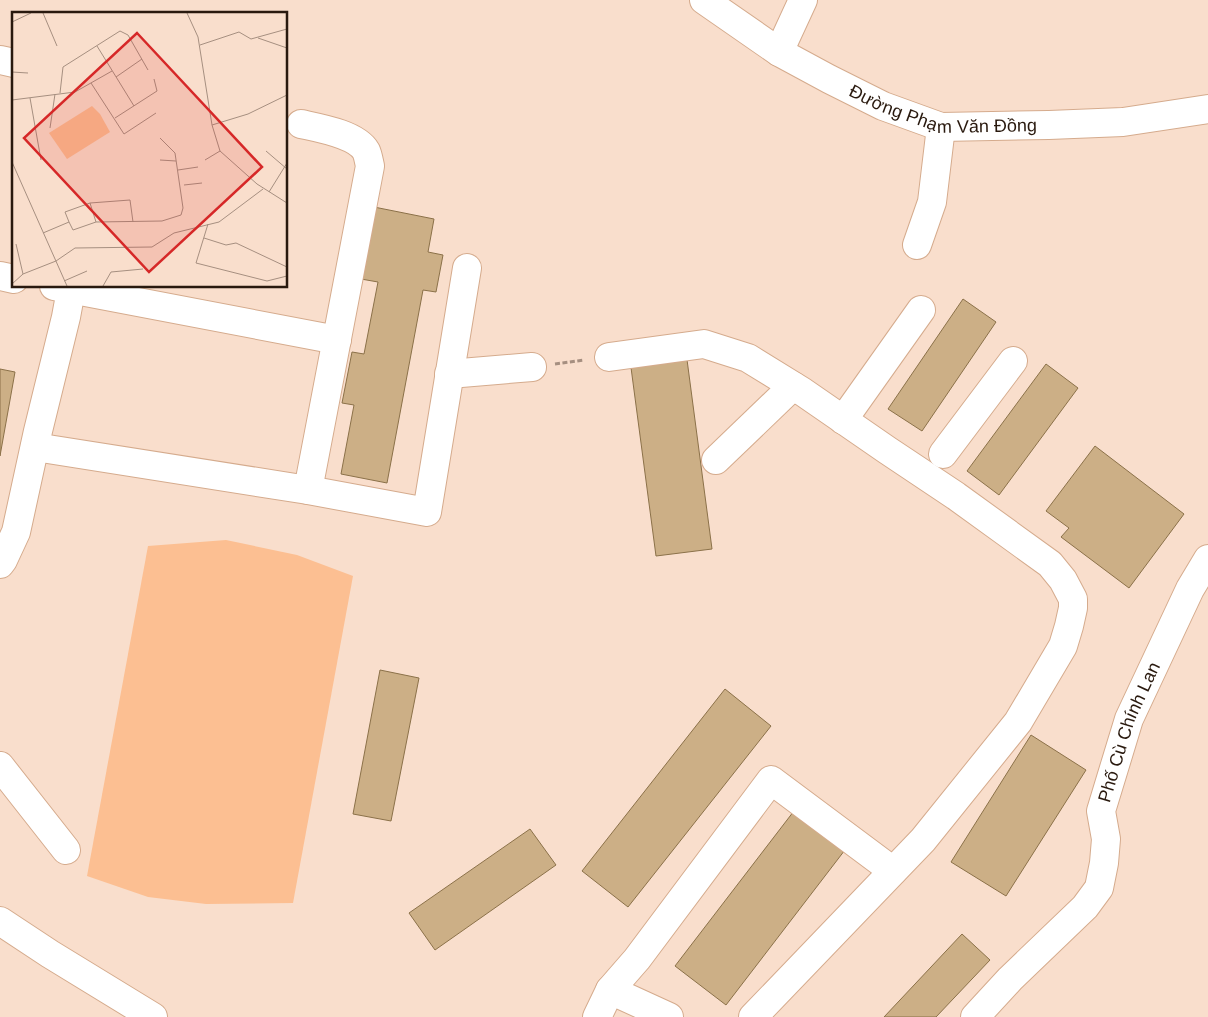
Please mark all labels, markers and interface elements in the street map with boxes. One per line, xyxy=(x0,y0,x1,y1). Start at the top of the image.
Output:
inset map xyxy=(12,12,288,288)
street label: Đường Phạm Văn Đồng xyxy=(846,81,1037,137)
street label: Phố Cù Chính Lan xyxy=(1094,659,1164,805)

